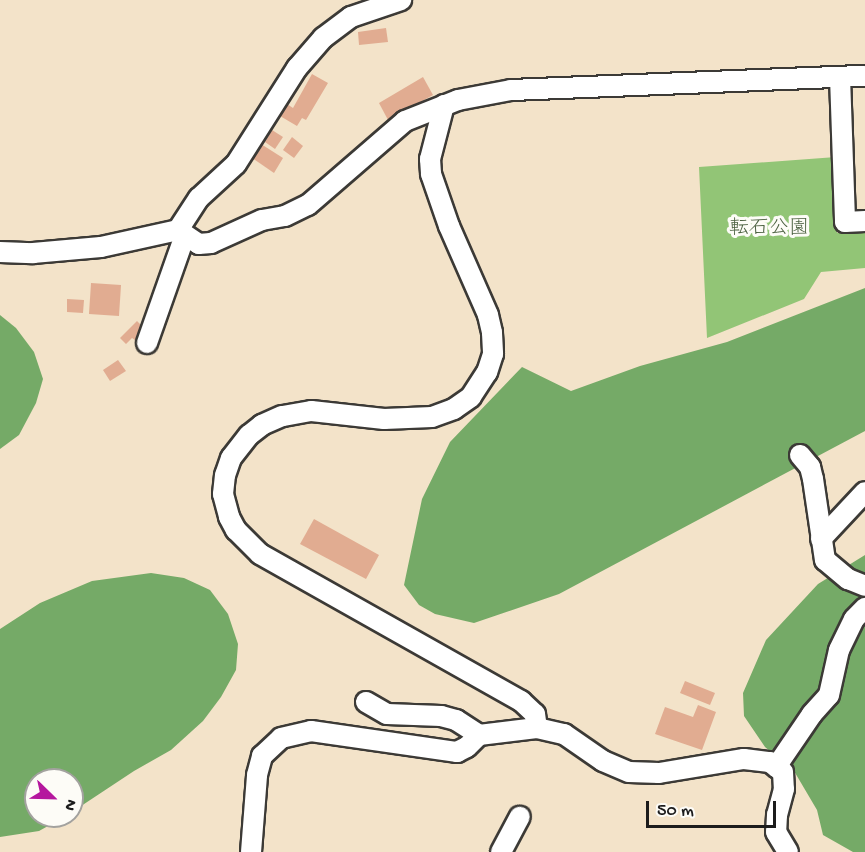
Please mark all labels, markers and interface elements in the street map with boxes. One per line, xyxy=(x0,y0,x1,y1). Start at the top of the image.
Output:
park label: 転石公園 xyxy=(729,217,809,241)
north arrow xyxy=(24,768,84,828)
scale bar xyxy=(649,789,780,827)
text: N xyxy=(58,796,80,813)
text: 50 m xyxy=(657,801,694,822)

